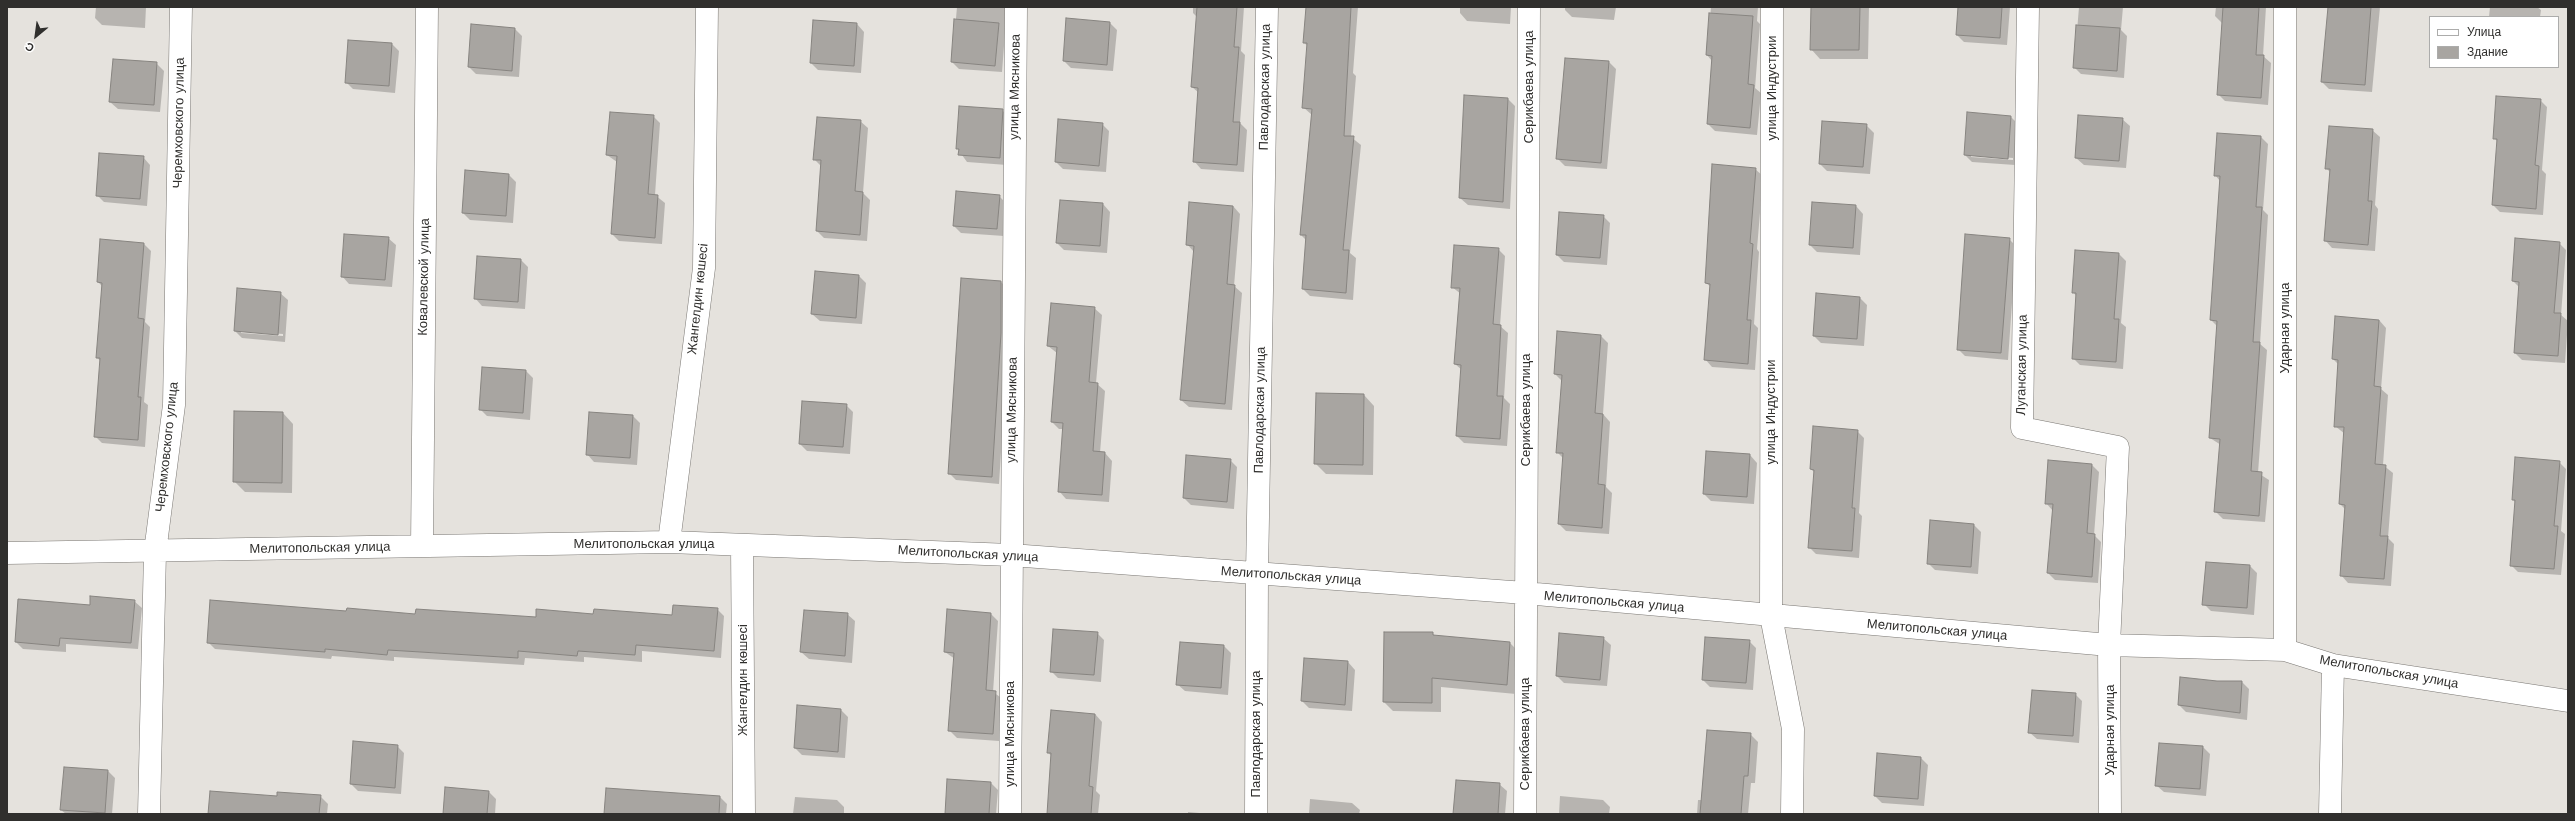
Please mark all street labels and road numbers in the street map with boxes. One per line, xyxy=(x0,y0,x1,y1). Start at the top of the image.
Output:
street label: Павлодарская улица xyxy=(1256,23,1274,151)
street label: Серикбаева улица xyxy=(1521,31,1537,143)
street label: улица Мясникова xyxy=(1006,34,1024,140)
street label: улица Индустрии xyxy=(1764,36,1780,140)
street label: Черемховского улица xyxy=(170,57,188,189)
street label: Ковалевской улица xyxy=(415,218,433,336)
street label: Жангелдин көшесі xyxy=(684,243,712,355)
street label: Ударная улица xyxy=(2277,283,2293,373)
street label: Луганская улица xyxy=(2013,314,2031,416)
street label: Павлодарская улица xyxy=(1251,346,1269,474)
street label: Серикбаева улица xyxy=(1518,354,1534,466)
street label: улица Мясникова xyxy=(1003,357,1021,463)
street label: улица Индустрии xyxy=(1763,360,1779,464)
street label: Черемховского улица xyxy=(152,381,182,513)
street label: Мелитопольская улица xyxy=(574,536,714,552)
street label: Мелитопольская улица xyxy=(249,539,391,557)
street label: Мелитопольская улица xyxy=(897,543,1039,565)
street label: Мелитопольская улица xyxy=(1220,563,1362,589)
street label: Мелитопольская улица xyxy=(1543,588,1685,616)
street label: Мелитопольская улица xyxy=(1866,616,2008,644)
street label: Жангелдин көшесі xyxy=(735,624,751,736)
street label: Мелитопольская улица xyxy=(2318,652,2460,692)
street label: Павлодарская улица xyxy=(1248,671,1264,797)
street label: Серикбаева улица xyxy=(1517,678,1533,790)
street label: улица Мясникова xyxy=(1002,681,1018,787)
street label: Ударная улица xyxy=(2102,685,2118,775)

